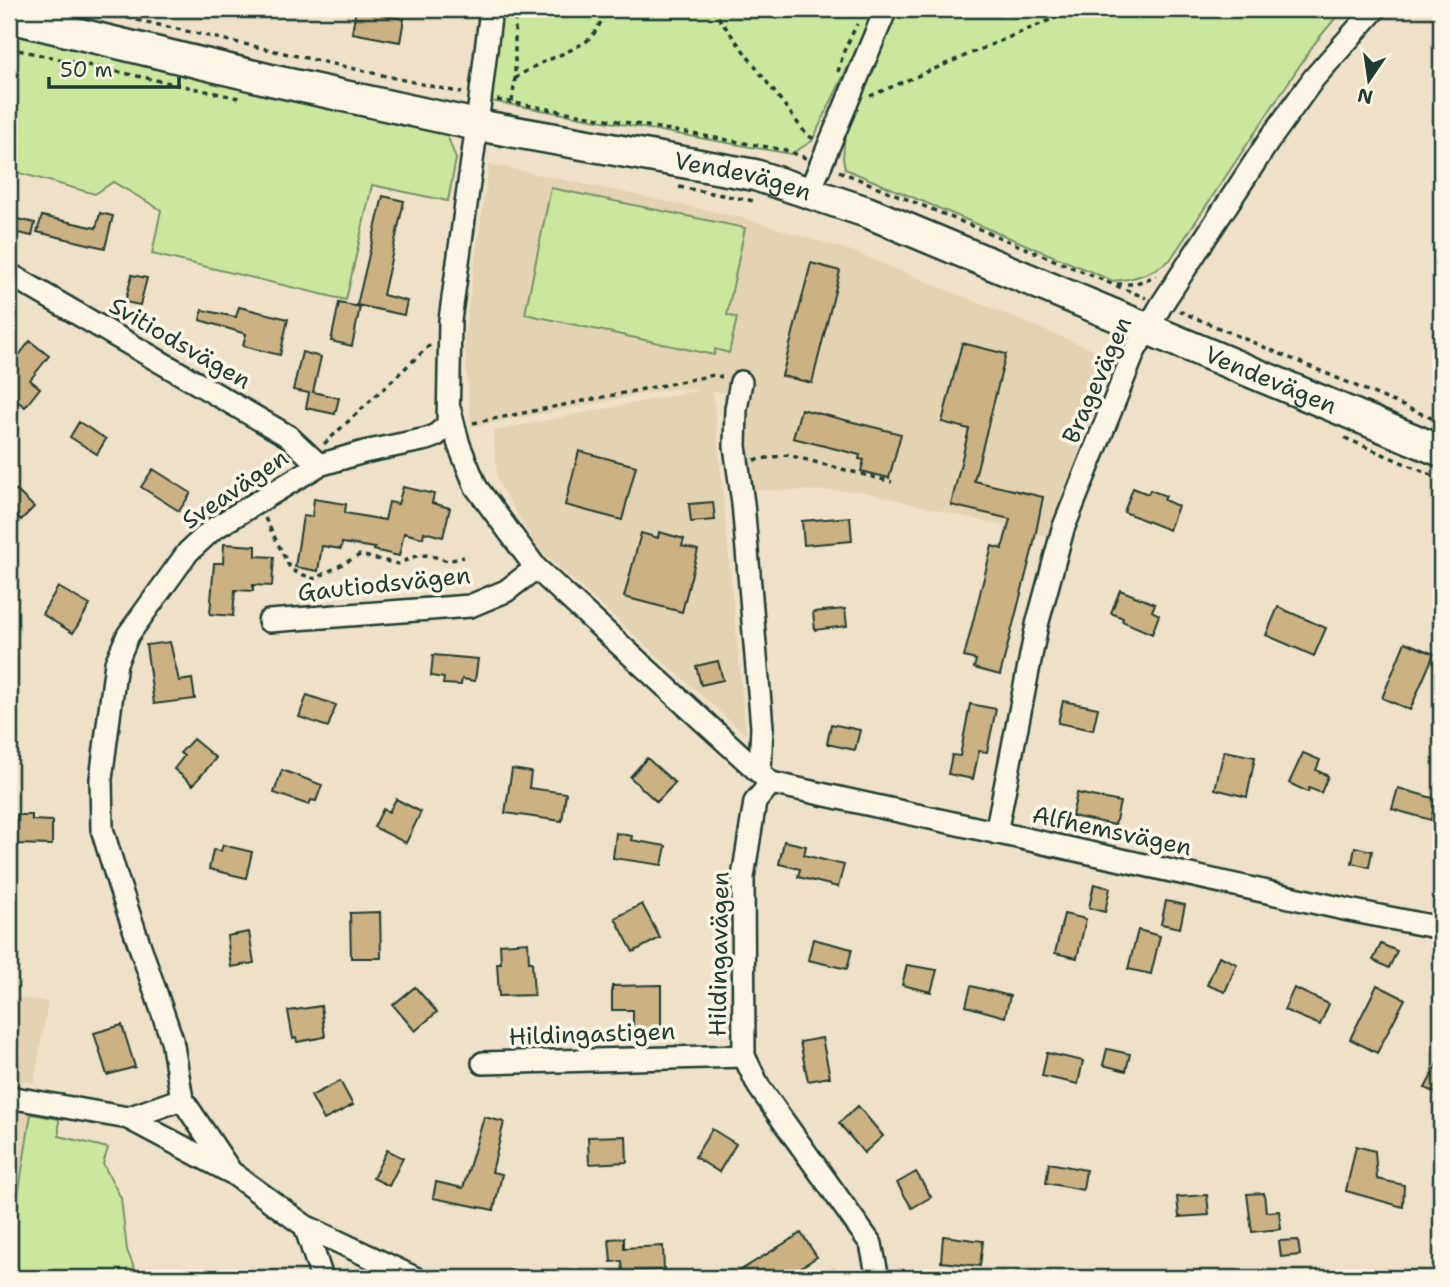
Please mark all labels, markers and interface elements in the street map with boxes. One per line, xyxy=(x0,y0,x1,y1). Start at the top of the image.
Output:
scale bar xyxy=(49,46,178,90)
north arrow xyxy=(1334,46,1404,116)
text: 50 m xyxy=(60,56,113,84)
text: N xyxy=(1355,82,1375,110)
street label: Vendevägen xyxy=(672,145,815,208)
street label: Svitiodsvägen xyxy=(103,290,257,396)
street label: Bragevägen xyxy=(1055,311,1139,449)
street label: Vendevägen xyxy=(1200,338,1342,422)
street label: Sveavägen xyxy=(176,442,294,536)
street label: Gautiodsvägen xyxy=(296,559,472,609)
street label: Alfhemsvägen xyxy=(1029,798,1195,864)
street label: Hildingavägen xyxy=(702,871,736,1037)
street label: Hildingastigen xyxy=(508,1015,676,1053)

